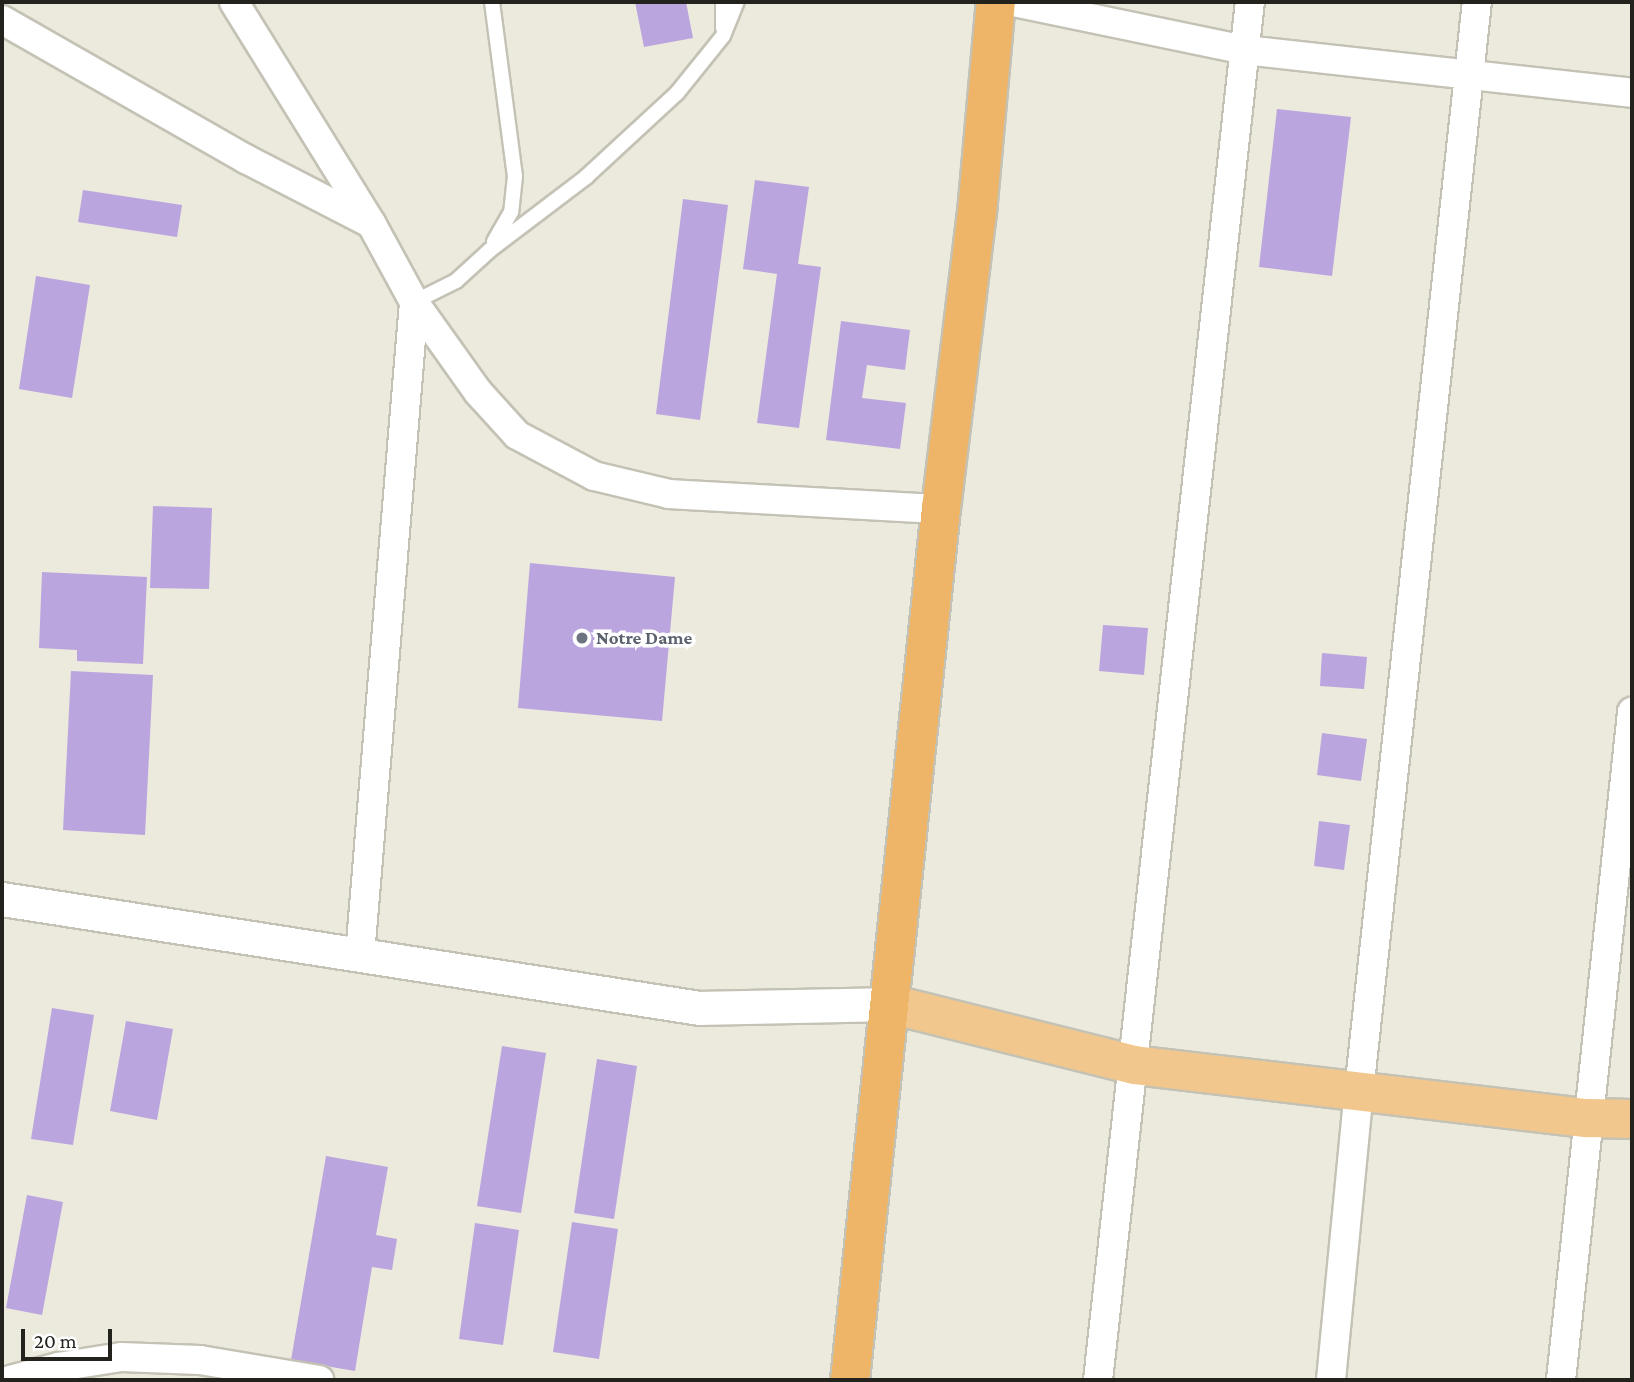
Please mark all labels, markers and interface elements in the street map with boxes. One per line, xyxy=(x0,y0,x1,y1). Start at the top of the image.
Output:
place label: Notre Dame xyxy=(596,627,692,649)
marker: Notre Dame xyxy=(574,630,590,646)
scale bar xyxy=(24,1316,116,1360)
text: 20 m xyxy=(34,1329,77,1353)

